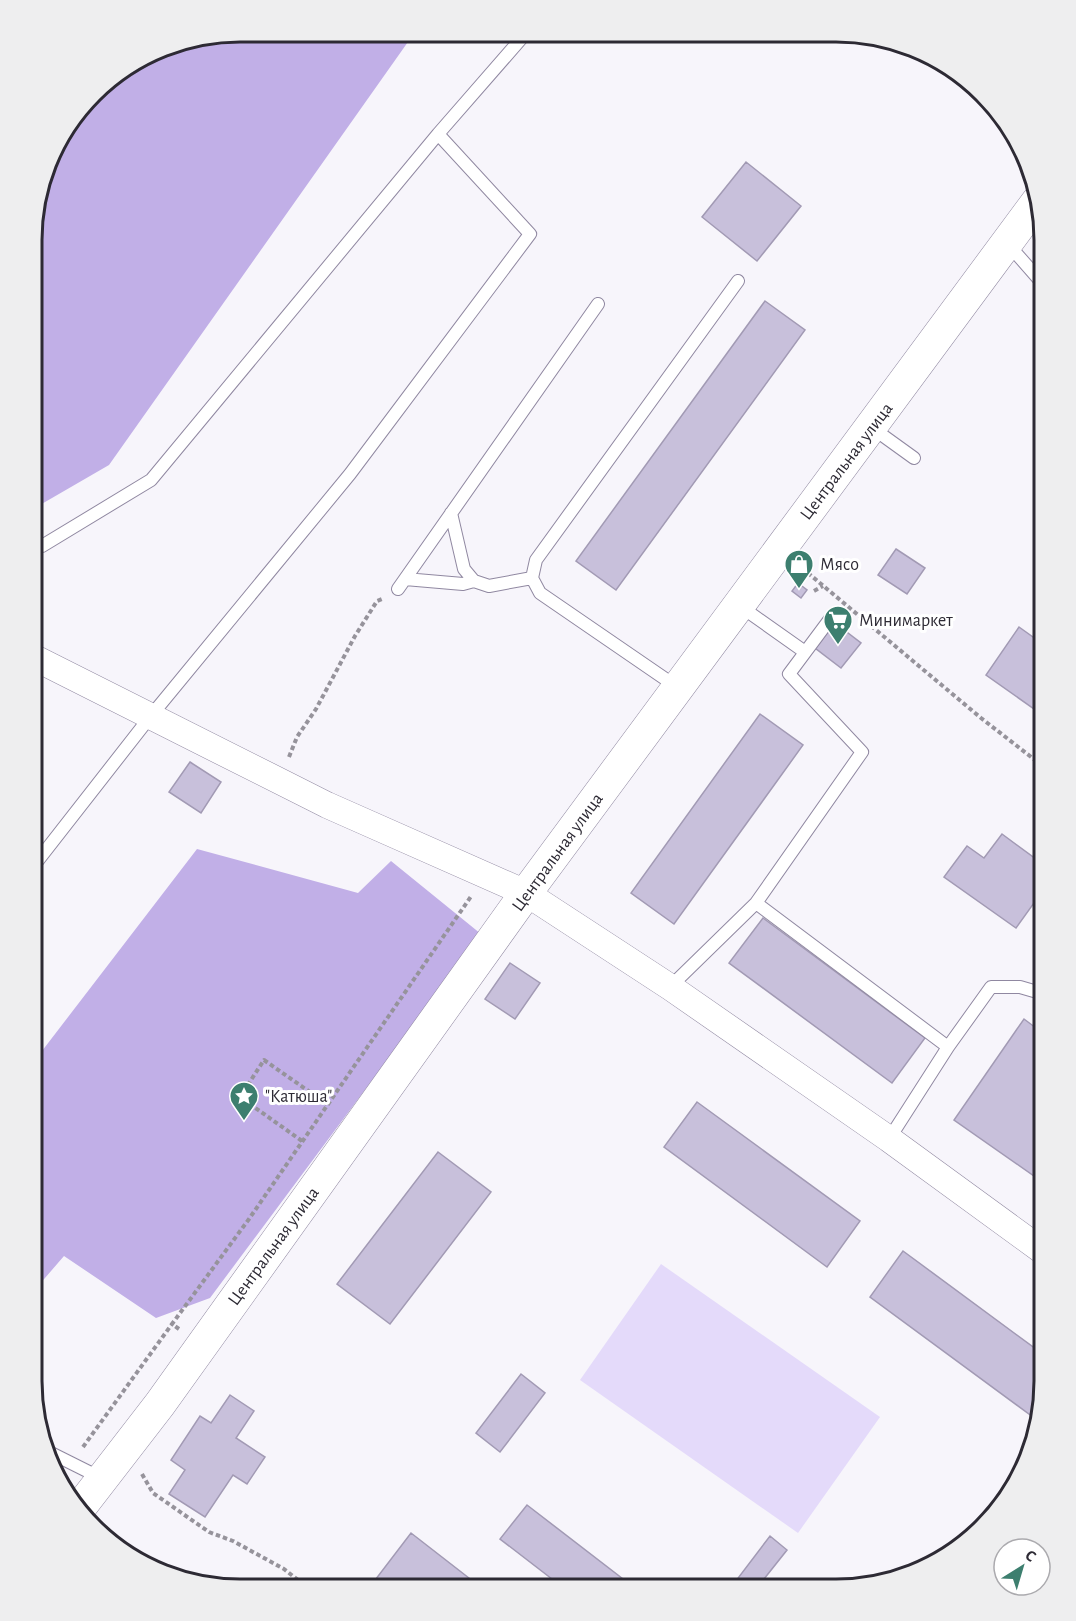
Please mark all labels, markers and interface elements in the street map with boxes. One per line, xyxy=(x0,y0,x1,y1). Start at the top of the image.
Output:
street label: Центральная улица xyxy=(797,400,897,524)
shop icon: Мясо xyxy=(783,548,815,590)
place label: Мясо xyxy=(820,556,859,574)
supermarket icon: Минимаркет xyxy=(822,604,854,646)
place label: Минимаркет xyxy=(859,612,953,630)
street label: Центральная улица xyxy=(509,790,607,915)
place icon: "Катюша" xyxy=(228,1080,260,1122)
place label: "Катюша" xyxy=(265,1088,332,1106)
street label: Центральная улица xyxy=(225,1184,323,1309)
north arrow xyxy=(992,1537,1052,1597)
text: С xyxy=(1022,1547,1039,1565)

